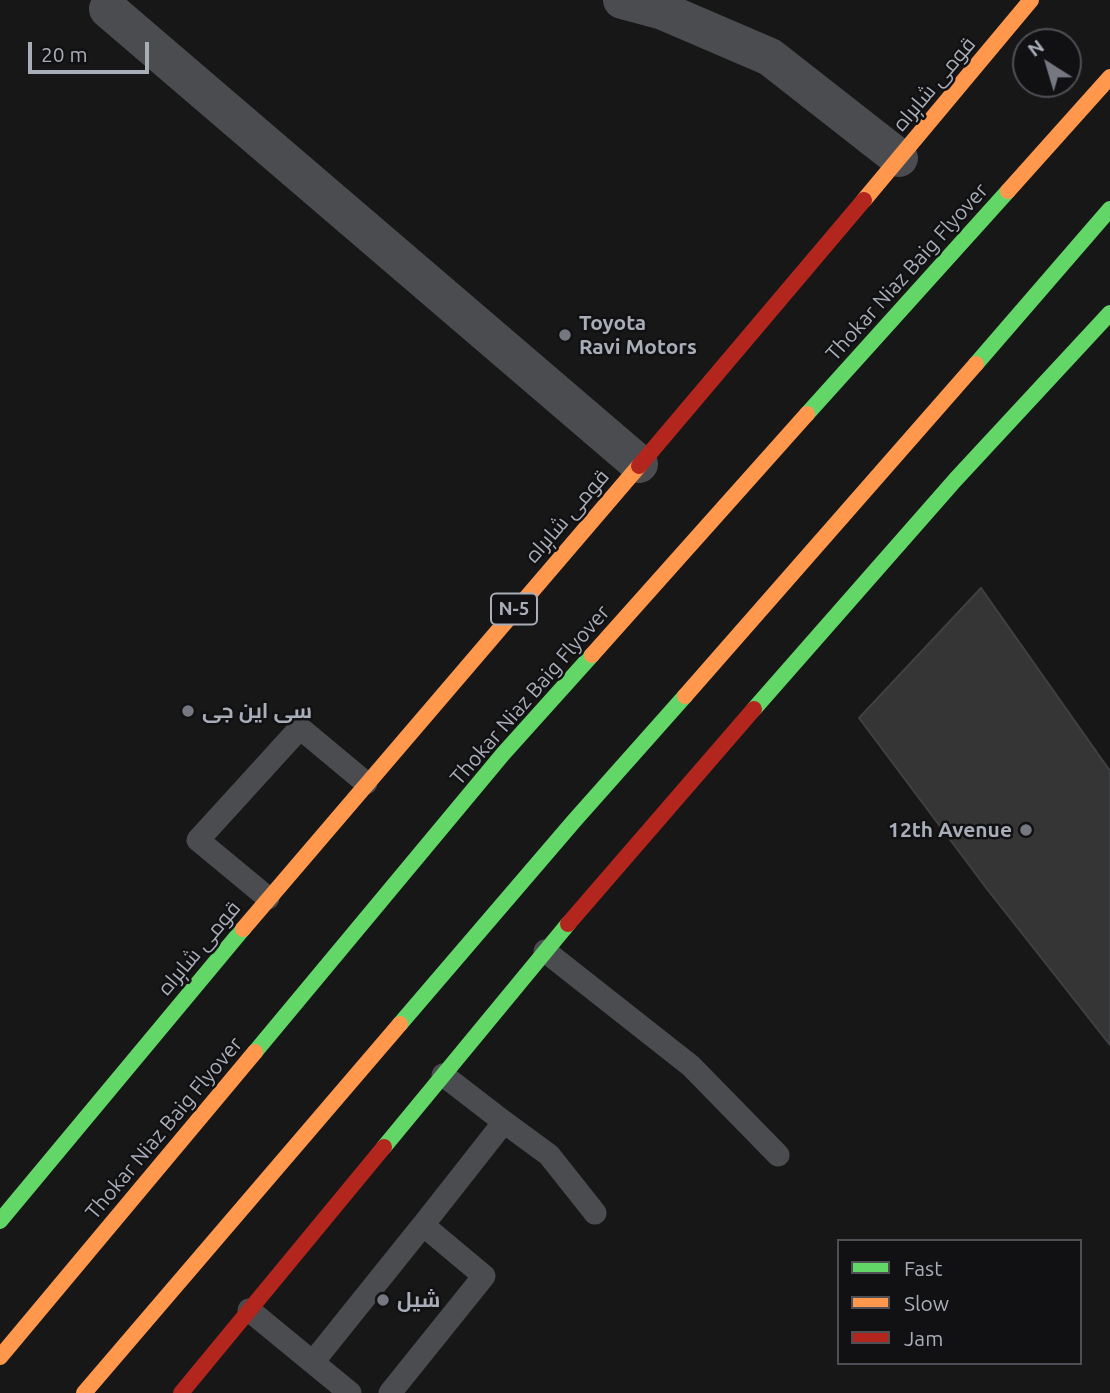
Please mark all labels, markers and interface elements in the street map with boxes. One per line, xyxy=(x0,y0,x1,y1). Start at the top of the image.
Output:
scale bar xyxy=(32,28,152,72)
north arrow xyxy=(1012,28,1082,98)
street label: قومی شاہراہ xyxy=(887,32,981,136)
text: N xyxy=(1023,35,1048,61)
text: 20 m xyxy=(41,42,88,66)
street label: Thokar Niaz Baig Flyover xyxy=(821,178,993,366)
place label: Toyota Ravi Motors xyxy=(579,310,697,360)
marker: Toyota Ravi Motors xyxy=(557,327,573,343)
street label: قومی شاہراہ xyxy=(520,464,614,568)
road number: N-5 xyxy=(491,594,537,624)
street label: Thokar Niaz Baig Flyover xyxy=(445,600,615,790)
place label: سی این جی xyxy=(202,698,312,724)
marker: سی این جی xyxy=(180,703,196,719)
place label: 12th Avenue xyxy=(888,817,1012,843)
marker: 12th Avenue xyxy=(1018,822,1034,838)
street label: قومی شاہراہ xyxy=(152,896,246,1000)
street label: Thokar Niaz Baig Flyover xyxy=(80,1032,248,1224)
legend xyxy=(837,1239,1082,1365)
text: Fast xyxy=(904,1256,942,1280)
place label: شیل xyxy=(397,1287,440,1313)
text: Slow xyxy=(904,1291,949,1315)
marker: شیل xyxy=(375,1292,391,1308)
text: Jam xyxy=(904,1326,943,1350)

